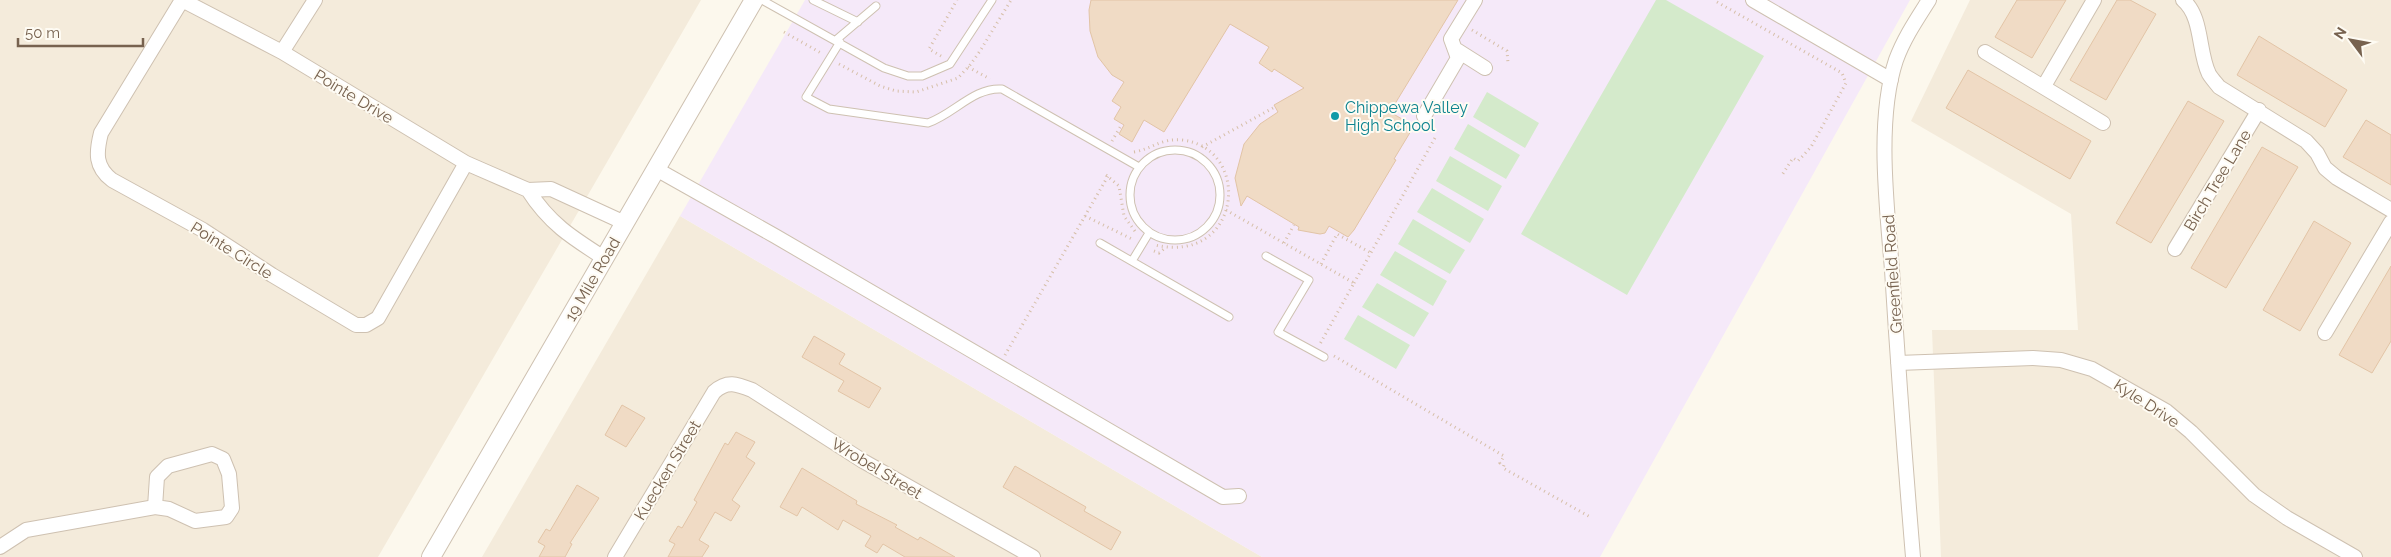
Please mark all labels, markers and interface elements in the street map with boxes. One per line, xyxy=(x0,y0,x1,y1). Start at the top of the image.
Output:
scale bar xyxy=(18,15,142,47)
north arrow xyxy=(2326,15,2376,65)
text: 50 m xyxy=(25,24,60,42)
text: N xyxy=(2330,24,2350,42)
street label: Pointe Drive xyxy=(311,65,397,127)
place label: Chippewa Valley High School xyxy=(1345,98,1468,135)
marker: Chippewa Valley High School xyxy=(1329,110,1341,122)
street label: Birch Tree Lane xyxy=(2180,126,2255,234)
street label: Greenfield Road xyxy=(1879,214,1906,334)
street label: Pointe Circle xyxy=(187,218,276,283)
street label: 19 Mile Road xyxy=(561,234,624,325)
street label: Kyle Drive xyxy=(2110,375,2183,432)
street label: Kuecken Street xyxy=(630,416,705,524)
street label: Wrobel Street xyxy=(828,434,926,503)

